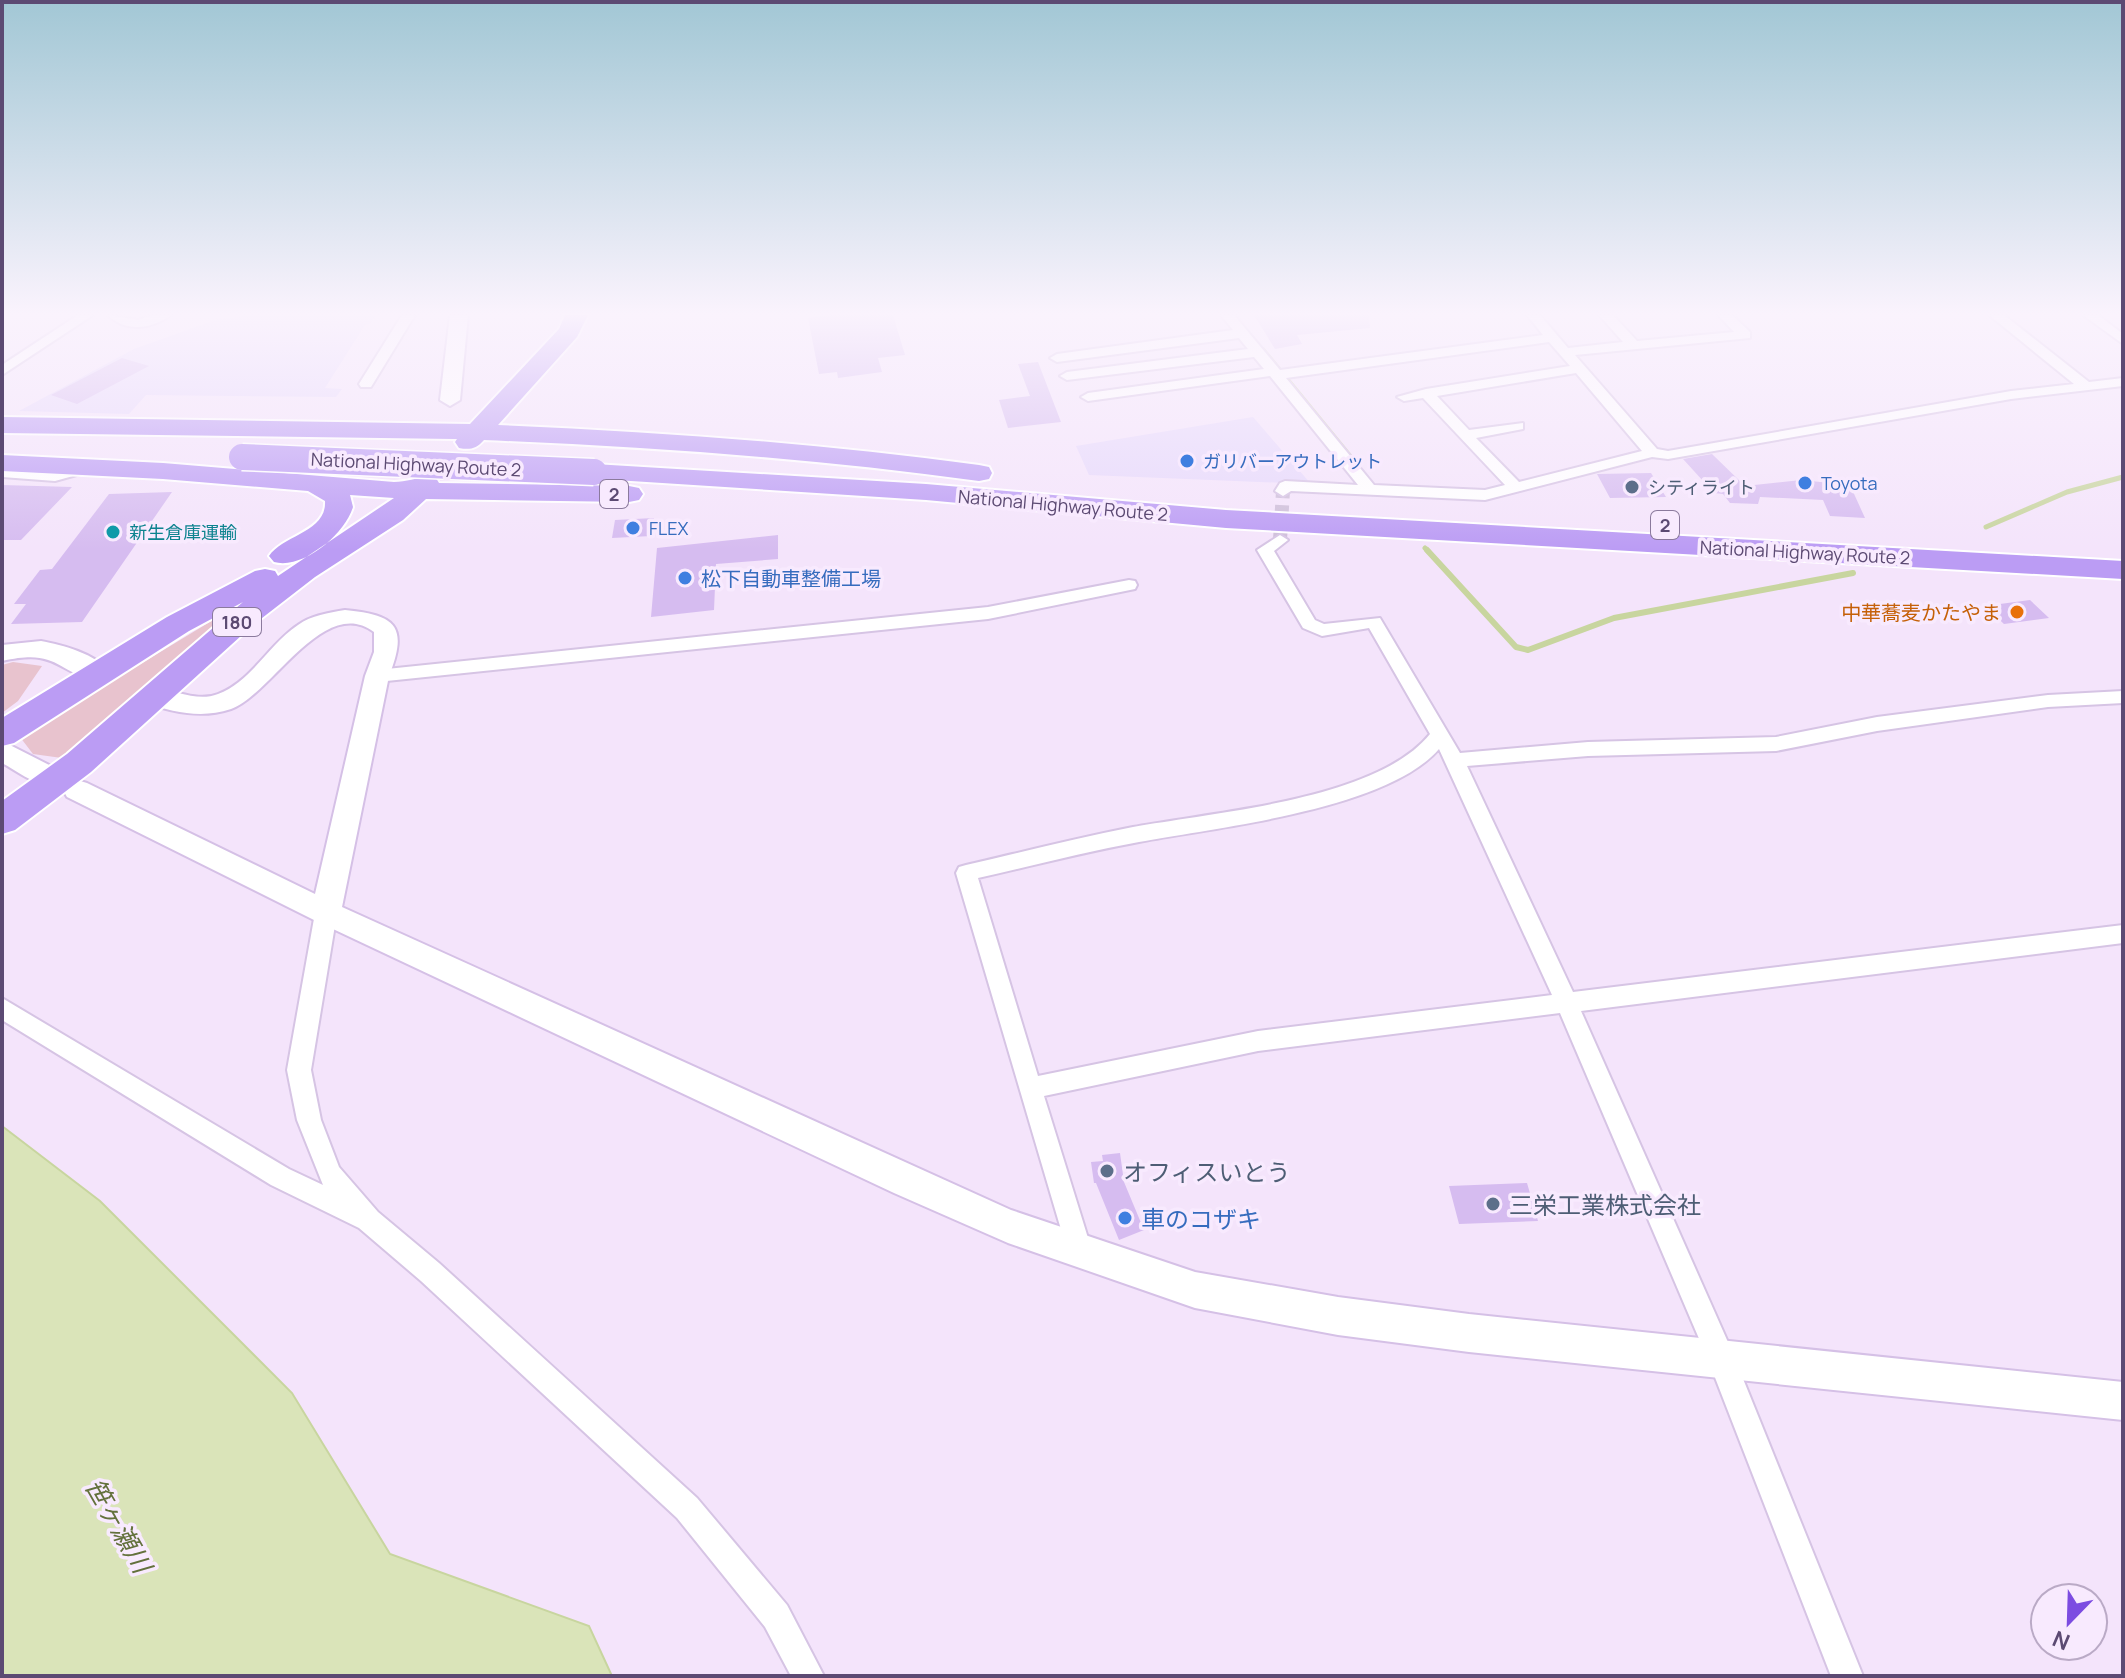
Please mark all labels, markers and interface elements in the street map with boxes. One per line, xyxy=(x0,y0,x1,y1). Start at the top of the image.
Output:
street label: National Highway Route 2 xyxy=(310,447,522,481)
place label: ガリバーアウトレット xyxy=(1203,449,1382,473)
marker: ガリバーアウトレット xyxy=(1178,452,1196,470)
place label: Toyota xyxy=(1821,471,1878,495)
marker: Toyota xyxy=(1796,474,1814,492)
place label: シティライト xyxy=(1648,475,1755,499)
marker: シティライト xyxy=(1623,478,1641,496)
road number: 2 xyxy=(600,480,628,508)
street label: National Highway Route 2 xyxy=(957,484,1169,526)
road number: 2 xyxy=(1651,511,1679,539)
place label: FLEX xyxy=(649,516,689,540)
marker: FLEX xyxy=(624,519,642,537)
place label: 新生倉庫運輸 xyxy=(129,520,237,544)
marker: 新生倉庫運輸 xyxy=(104,523,122,541)
street label: National Highway Route 2 xyxy=(1699,535,1911,569)
place label: 松下自動車整備工場 xyxy=(701,565,881,592)
marker: 松下自動車整備工場 xyxy=(676,569,694,587)
place label: 中華蕎麦かたやま xyxy=(1841,599,2001,626)
marker: 中華蕎麦かたやま xyxy=(2008,603,2026,621)
road number: 180 xyxy=(213,608,261,636)
place label: オフィスいとう xyxy=(1123,1155,1291,1188)
marker: オフィスいとう xyxy=(1098,1162,1116,1180)
place label: 三栄工業株式会社 xyxy=(1509,1188,1701,1221)
marker: 三栄工業株式会社 xyxy=(1484,1195,1502,1213)
place label: 車のコザキ xyxy=(1141,1202,1261,1235)
marker: 車のコザキ xyxy=(1116,1209,1134,1227)
water label: 笹ヶ瀬川 xyxy=(77,1471,162,1582)
north arrow xyxy=(2029,1582,2109,1662)
text: N xyxy=(2048,1624,2074,1657)

